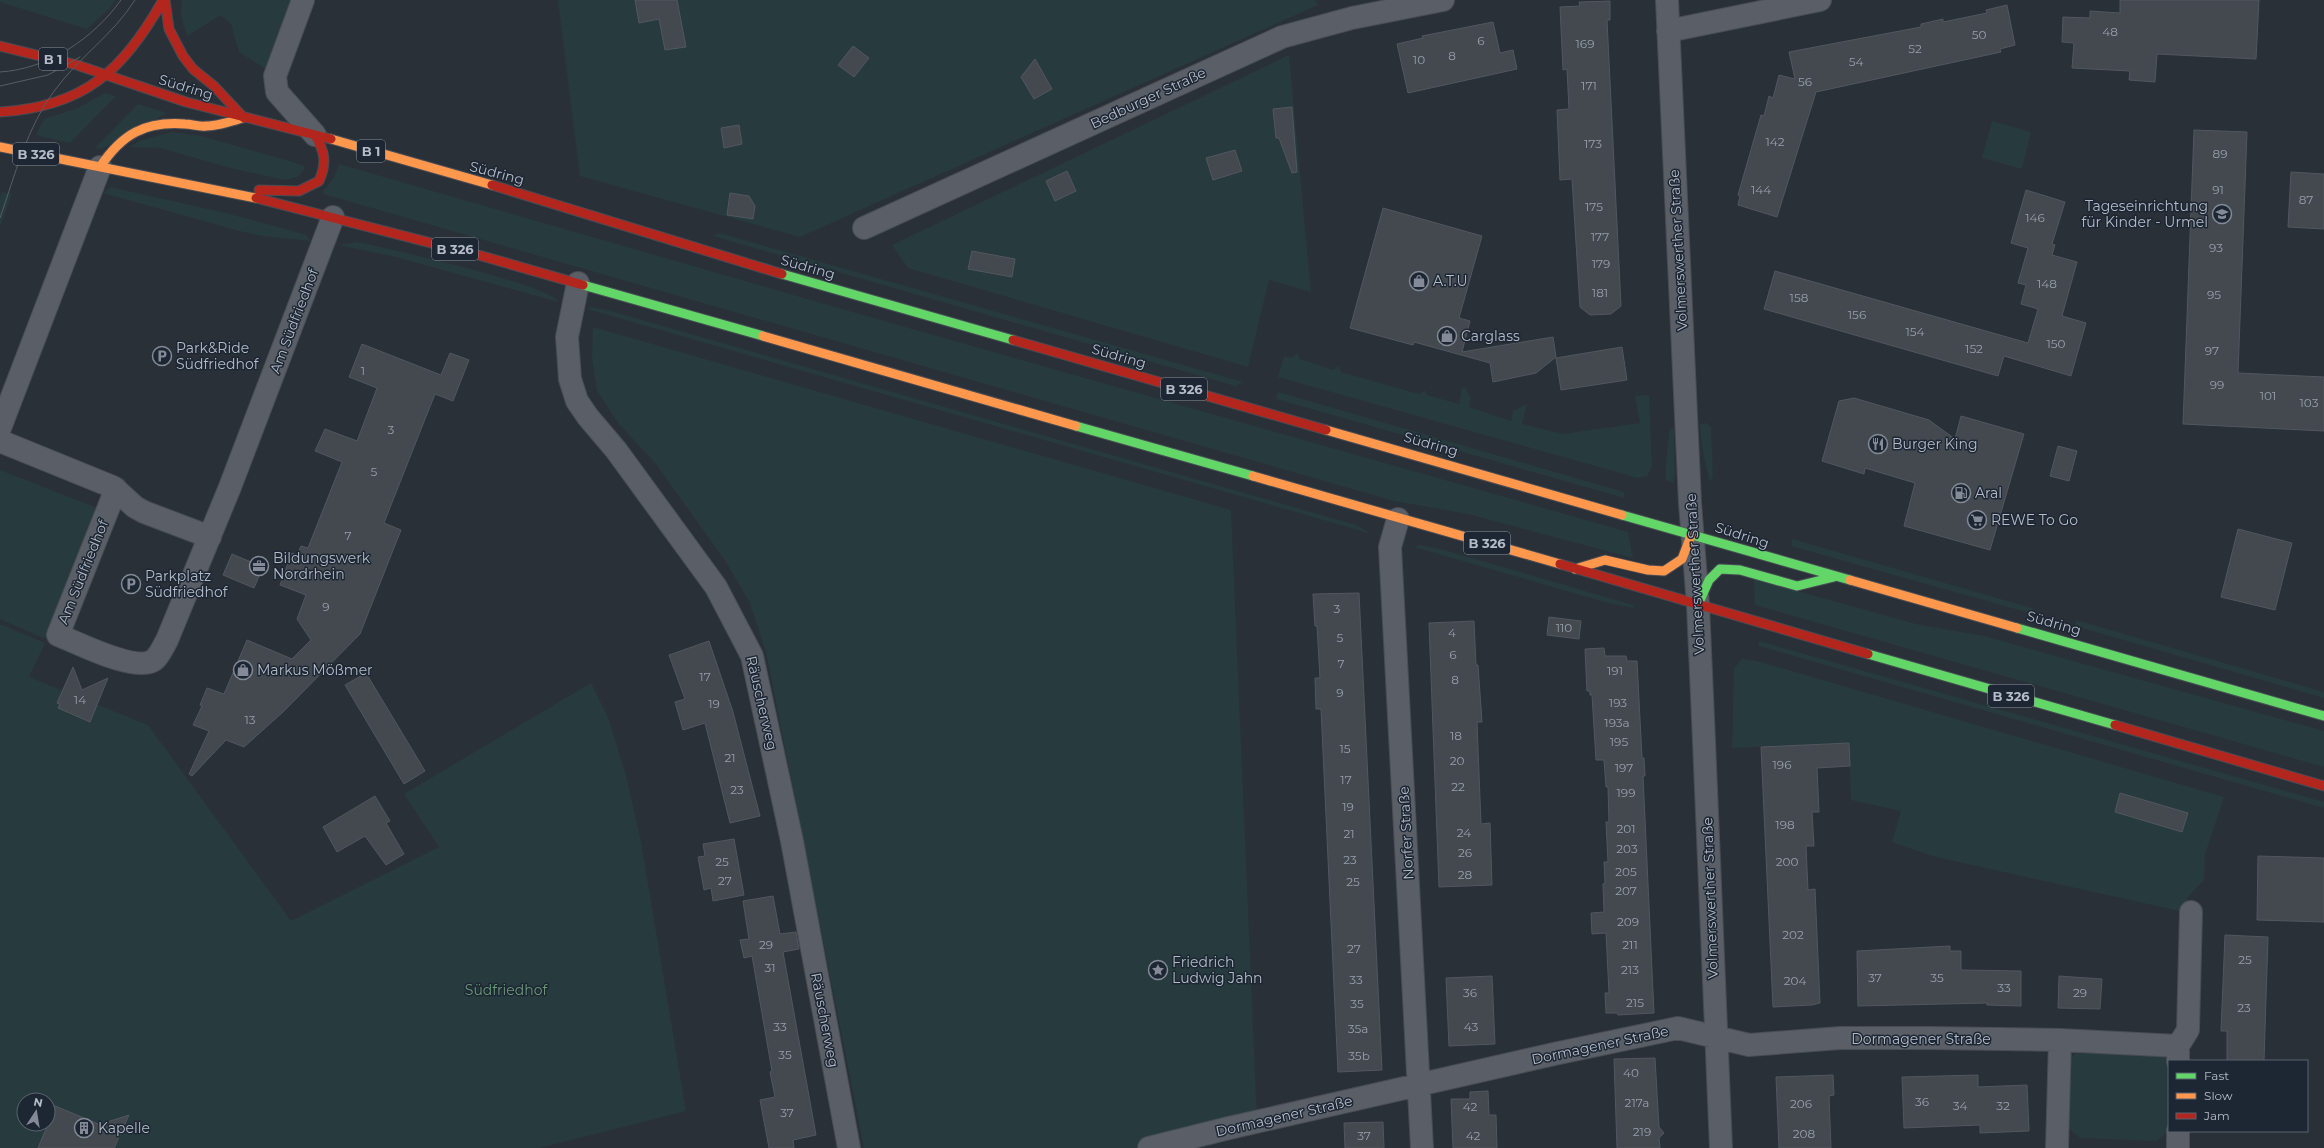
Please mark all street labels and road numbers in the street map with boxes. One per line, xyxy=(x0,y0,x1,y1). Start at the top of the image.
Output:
road number: B 1 xyxy=(39,48,67,70)
street label: Bedburger Straße xyxy=(1087,63,1209,133)
street label: Südring xyxy=(157,70,215,104)
road number: B 1 xyxy=(357,140,385,162)
road number: B 326 xyxy=(13,143,59,165)
street label: Südring xyxy=(468,157,526,189)
street label: Volmerswerther Straße xyxy=(1665,169,1691,331)
road number: B 326 xyxy=(432,238,478,260)
street label: Südring xyxy=(779,251,837,283)
street label: Am Südfriedhof xyxy=(266,265,323,376)
street label: Südring xyxy=(1090,340,1148,372)
road number: B 326 xyxy=(1161,378,1207,400)
street label: Südring xyxy=(1402,428,1460,460)
street label: Volmerswerther Straße xyxy=(1682,493,1708,655)
street label: Am Südfriedhof xyxy=(54,516,113,627)
street label: Südring xyxy=(1713,518,1771,552)
road number: B 326 xyxy=(1464,532,1510,554)
street label: Südring xyxy=(2025,607,2083,639)
street label: Räuscherweg xyxy=(742,654,782,752)
road number: B 326 xyxy=(1988,685,2034,707)
street label: Norfer Straße xyxy=(1395,786,1417,880)
street label: Volmerswerther Straße xyxy=(1698,817,1722,979)
street label: Räuscherweg xyxy=(807,971,843,1069)
street label: Dormagener Straße xyxy=(1530,1022,1670,1068)
street label: Dormagener Straße xyxy=(1851,1030,1991,1048)
street label: Dormagener Straße xyxy=(1214,1092,1354,1140)

